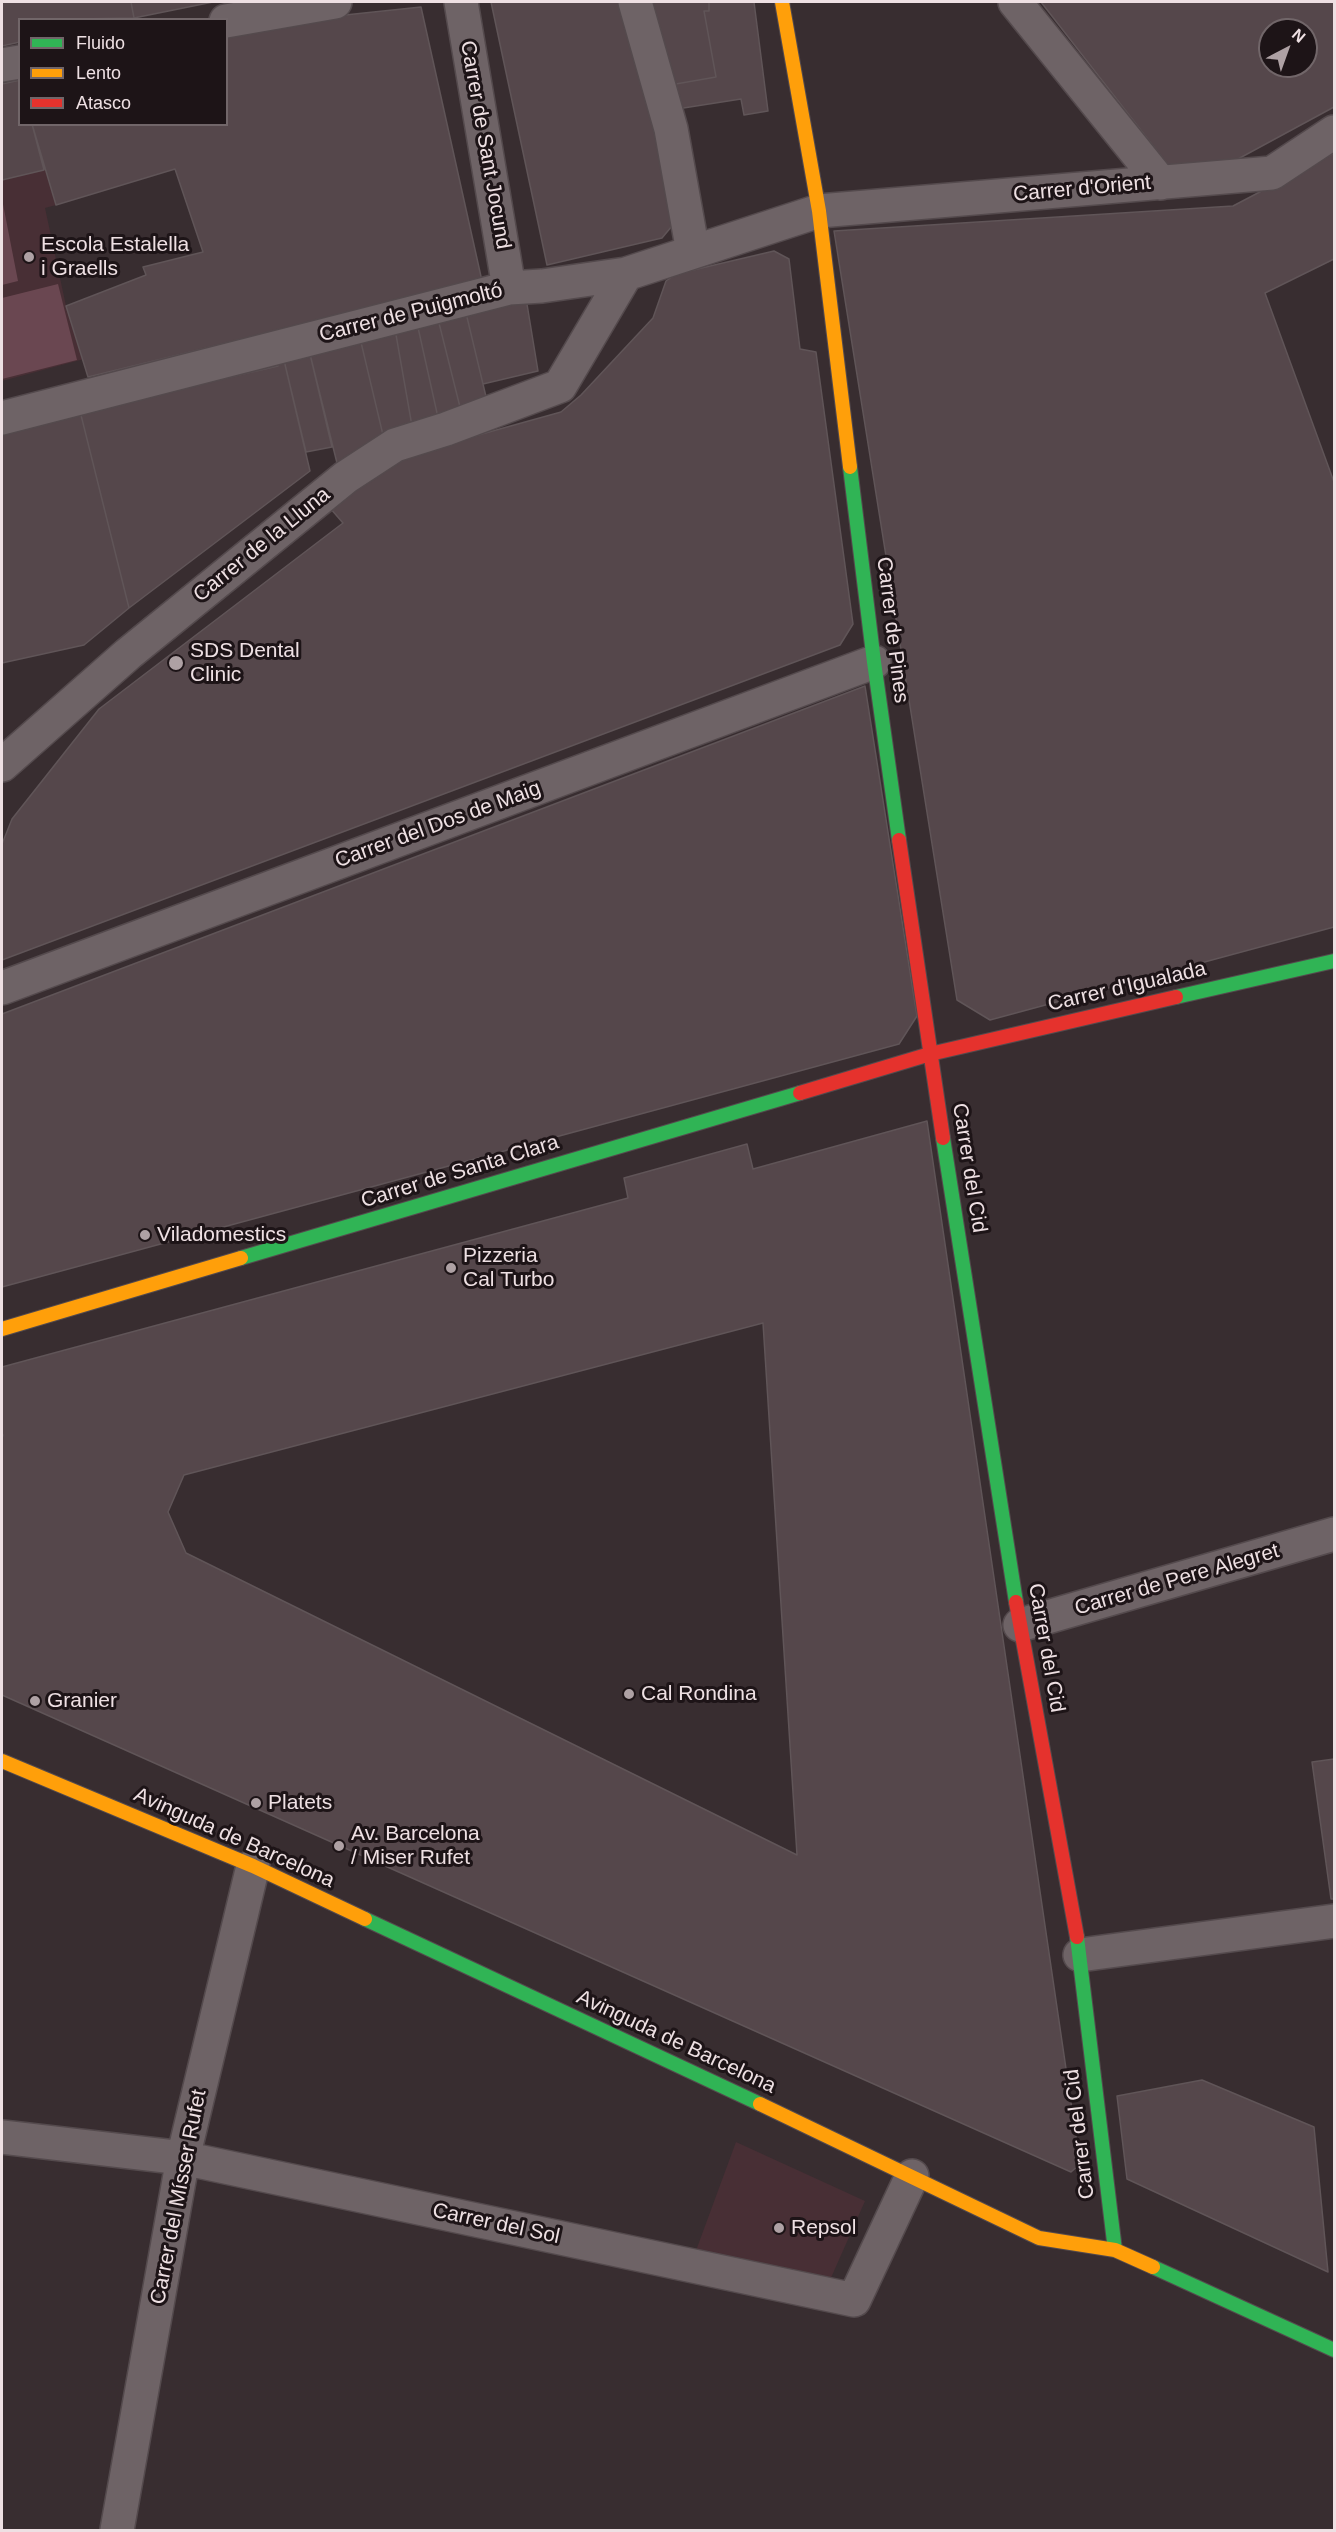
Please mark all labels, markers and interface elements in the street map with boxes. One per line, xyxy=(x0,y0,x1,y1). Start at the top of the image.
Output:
legend xyxy=(18,18,228,126)
north arrow xyxy=(1258,18,1318,78)
text: N xyxy=(1289,25,1309,46)
text: Fluido xyxy=(76,33,125,53)
street label: Carrer de Sant Jocund xyxy=(454,39,516,251)
text: Lento xyxy=(76,63,121,83)
text: Atasco xyxy=(76,93,131,113)
street label: Carrer d'Orient xyxy=(1012,170,1152,208)
place label: Escola Estalella i Graells xyxy=(41,232,189,282)
marker: Escola Estalella i Graells xyxy=(22,250,36,264)
street label: Carrer de Puigmoltó xyxy=(317,278,505,348)
street label: Carrer de la Lluna xyxy=(189,482,335,608)
street label: Carrer de Pines xyxy=(871,555,913,705)
place label: SDS Dental Clinic xyxy=(190,638,300,688)
marker: SDS Dental Clinic xyxy=(167,654,185,672)
street label: Carrer del Dos de Maig xyxy=(332,776,544,874)
street label: Carrer d'Igualada xyxy=(1045,957,1209,1017)
street label: Carrer del Cid xyxy=(946,1101,992,1235)
street label: Carrer de Santa Clara xyxy=(358,1130,562,1214)
place label: Viladomestics xyxy=(157,1222,286,1248)
marker: Viladomestics xyxy=(138,1228,152,1242)
place label: Pizzeria Cal Turbo xyxy=(463,1243,554,1293)
marker: Pizzeria Cal Turbo xyxy=(444,1261,458,1275)
street label: Carrer de Pere Alegret xyxy=(1072,1539,1282,1621)
street label: Carrer del Cid xyxy=(1022,1581,1070,1715)
place label: Cal Rondina xyxy=(641,1681,757,1707)
marker: Cal Rondina xyxy=(622,1687,636,1701)
place label: Granier xyxy=(47,1688,117,1714)
marker: Granier xyxy=(28,1694,42,1708)
street label: Avinguda de Barcelona xyxy=(130,1782,338,1894)
place label: Platets xyxy=(268,1790,332,1816)
marker: Platets xyxy=(249,1796,263,1810)
place label: Av. Barcelona / Miser Rufet xyxy=(351,1821,480,1871)
marker: Av. Barcelona / Miser Rufet xyxy=(332,1839,346,1853)
street label: Avinguda de Barcelona xyxy=(572,1985,780,2099)
street label: Carrer del Cid xyxy=(1060,2068,1100,2200)
street label: Carrer del Mísser Rufet xyxy=(146,2087,212,2307)
street label: Carrer del Sol xyxy=(430,2198,562,2250)
place label: Repsol xyxy=(791,2215,856,2241)
marker: Repsol xyxy=(772,2221,786,2235)

